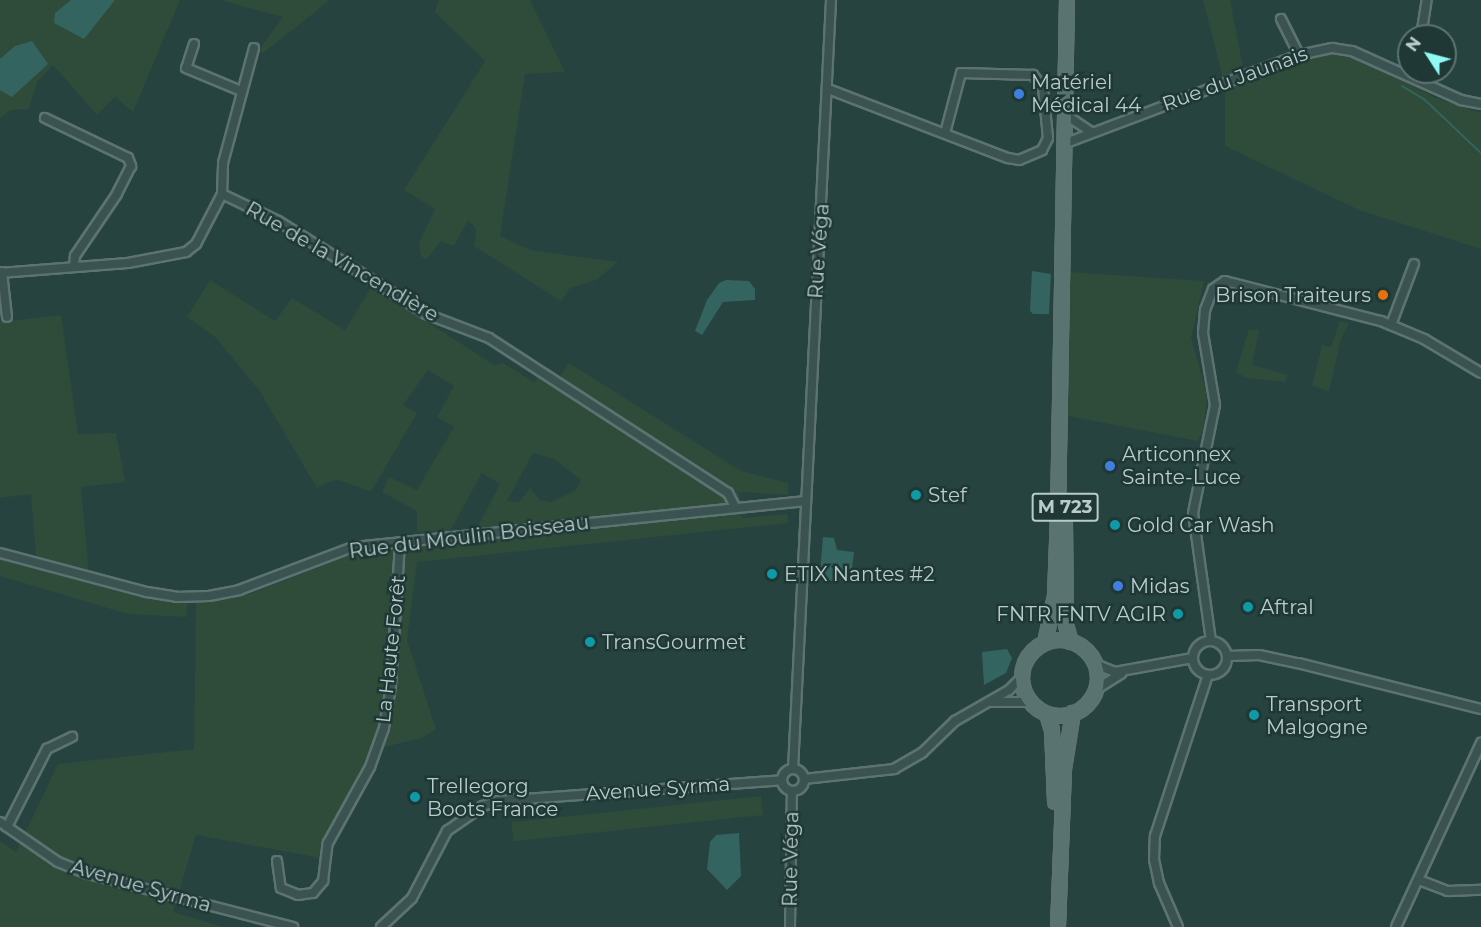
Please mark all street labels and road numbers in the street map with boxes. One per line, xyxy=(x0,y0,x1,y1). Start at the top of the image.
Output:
street label: Rue du Jaunais xyxy=(1159,42,1311,116)
street label: Rue de la Vincendière xyxy=(241,197,443,327)
street label: Rue Véga xyxy=(804,202,834,300)
road number: M 723 xyxy=(1030,492,1100,522)
street label: Rue du Moulin Boisseau xyxy=(348,510,590,564)
street label: La Haute Forêt xyxy=(371,574,411,724)
street label: Avenue Syrma xyxy=(585,772,731,806)
street label: Rue Véga xyxy=(778,811,804,907)
street label: Avenue Syrma xyxy=(68,855,214,917)

